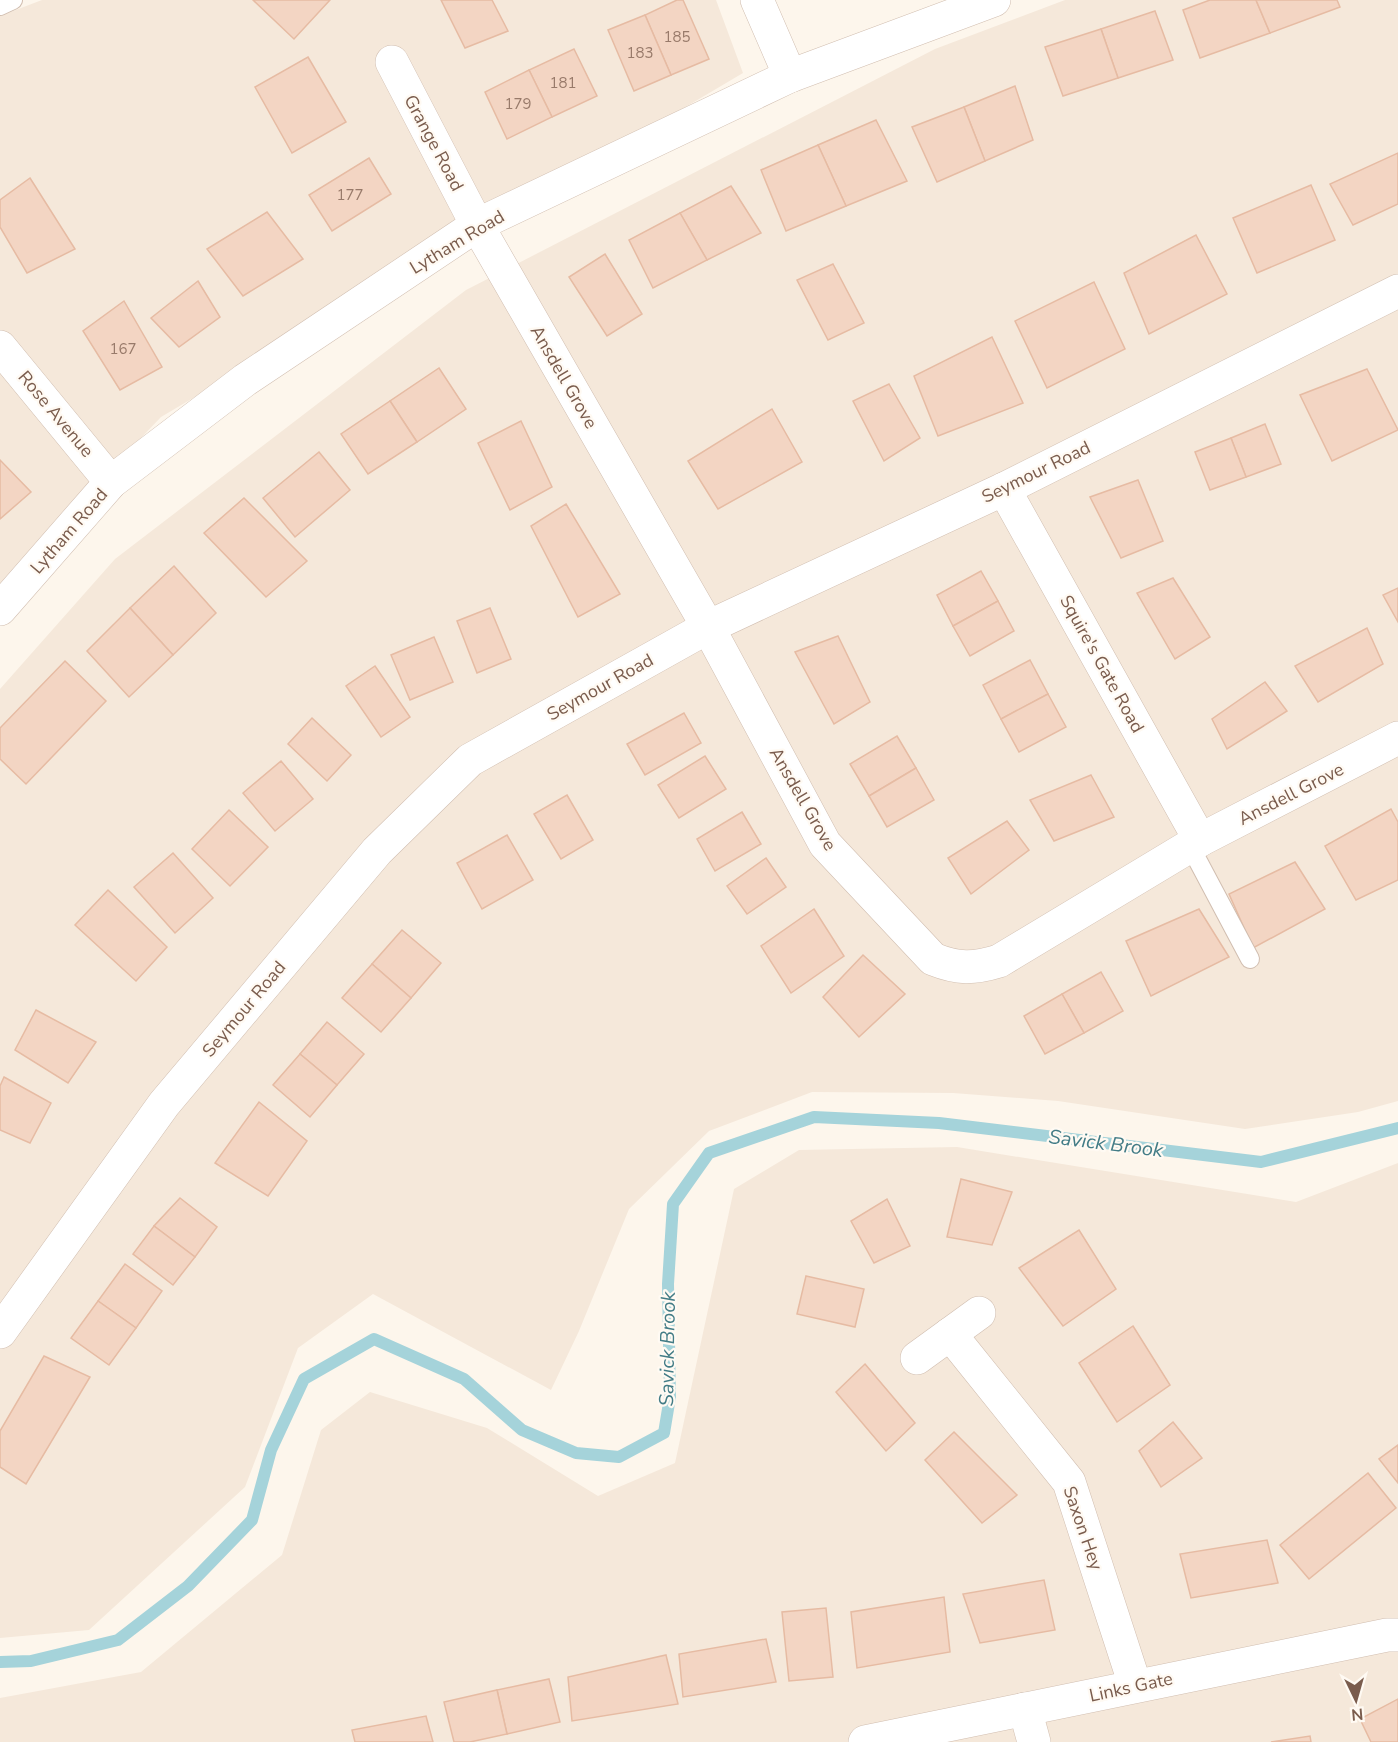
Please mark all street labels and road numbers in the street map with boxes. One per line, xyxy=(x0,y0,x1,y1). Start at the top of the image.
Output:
street label: Grange Road xyxy=(399,91,469,195)
street label: Lytham Road xyxy=(405,204,509,280)
street label: Ansdell Grove xyxy=(525,321,603,433)
street label: Rose Avenue xyxy=(13,366,99,462)
street label: Seymour Road xyxy=(978,435,1094,509)
street label: Lytham Road xyxy=(25,483,113,579)
street label: Squire's Gate Road xyxy=(1054,591,1150,737)
street label: Seymour Road xyxy=(542,648,658,726)
street label: Ansdell Grove xyxy=(764,743,842,855)
street label: Ansdell Grove xyxy=(1234,757,1348,831)
street label: Seymour Road xyxy=(197,956,291,1062)
street label: Saxon Hey xyxy=(1057,1483,1109,1574)
street label: Links Gate xyxy=(1087,1666,1175,1708)

